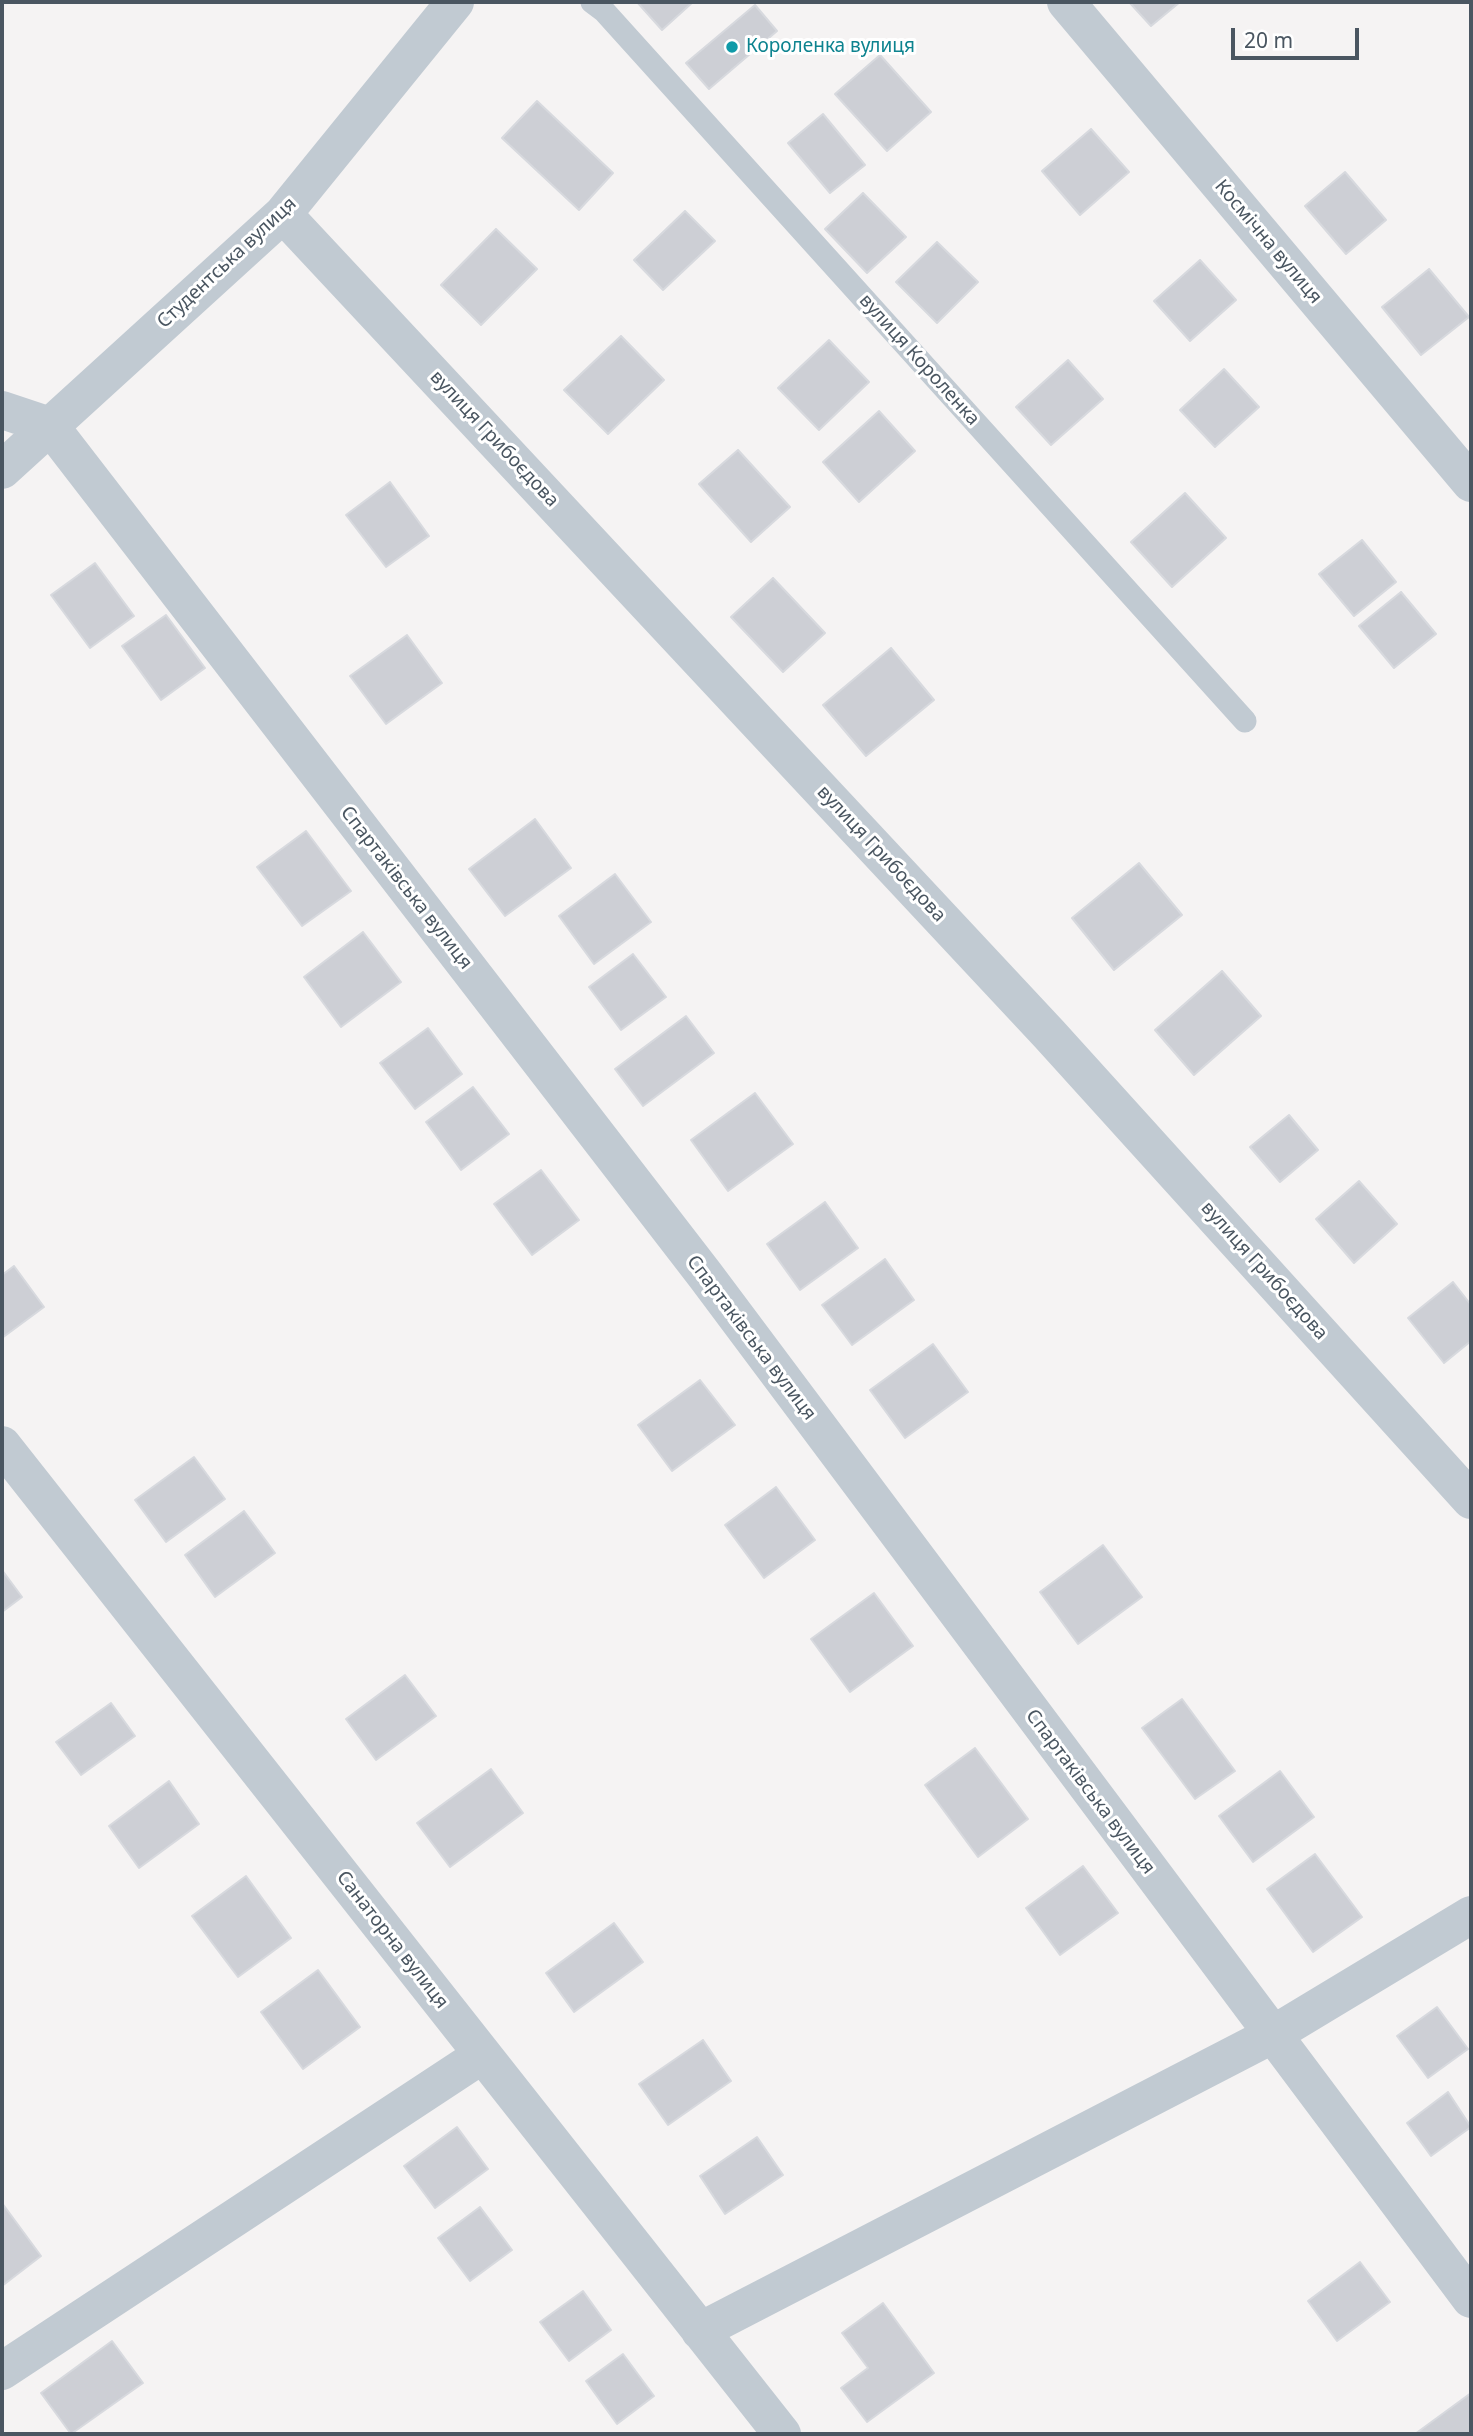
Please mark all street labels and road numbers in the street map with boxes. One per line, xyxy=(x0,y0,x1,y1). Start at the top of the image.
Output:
street label: Космічна вулиця xyxy=(1210,175,1326,309)
street label: Студентська вулиця xyxy=(153,193,301,333)
street label: вулиця Короленка xyxy=(854,290,984,430)
street label: вулиця Грибоєдова xyxy=(425,366,563,512)
street label: вулиця Грибоєдова xyxy=(812,781,950,927)
street label: Спартаківська вулиця xyxy=(335,802,477,974)
street label: вулиця Грибоєдова xyxy=(1196,1197,1332,1345)
street label: Спартаківська вулиця xyxy=(682,1251,820,1425)
street label: Спартаківська вулиця xyxy=(1021,1705,1159,1879)
street label: Санаторна вулиця xyxy=(331,1867,453,2013)

